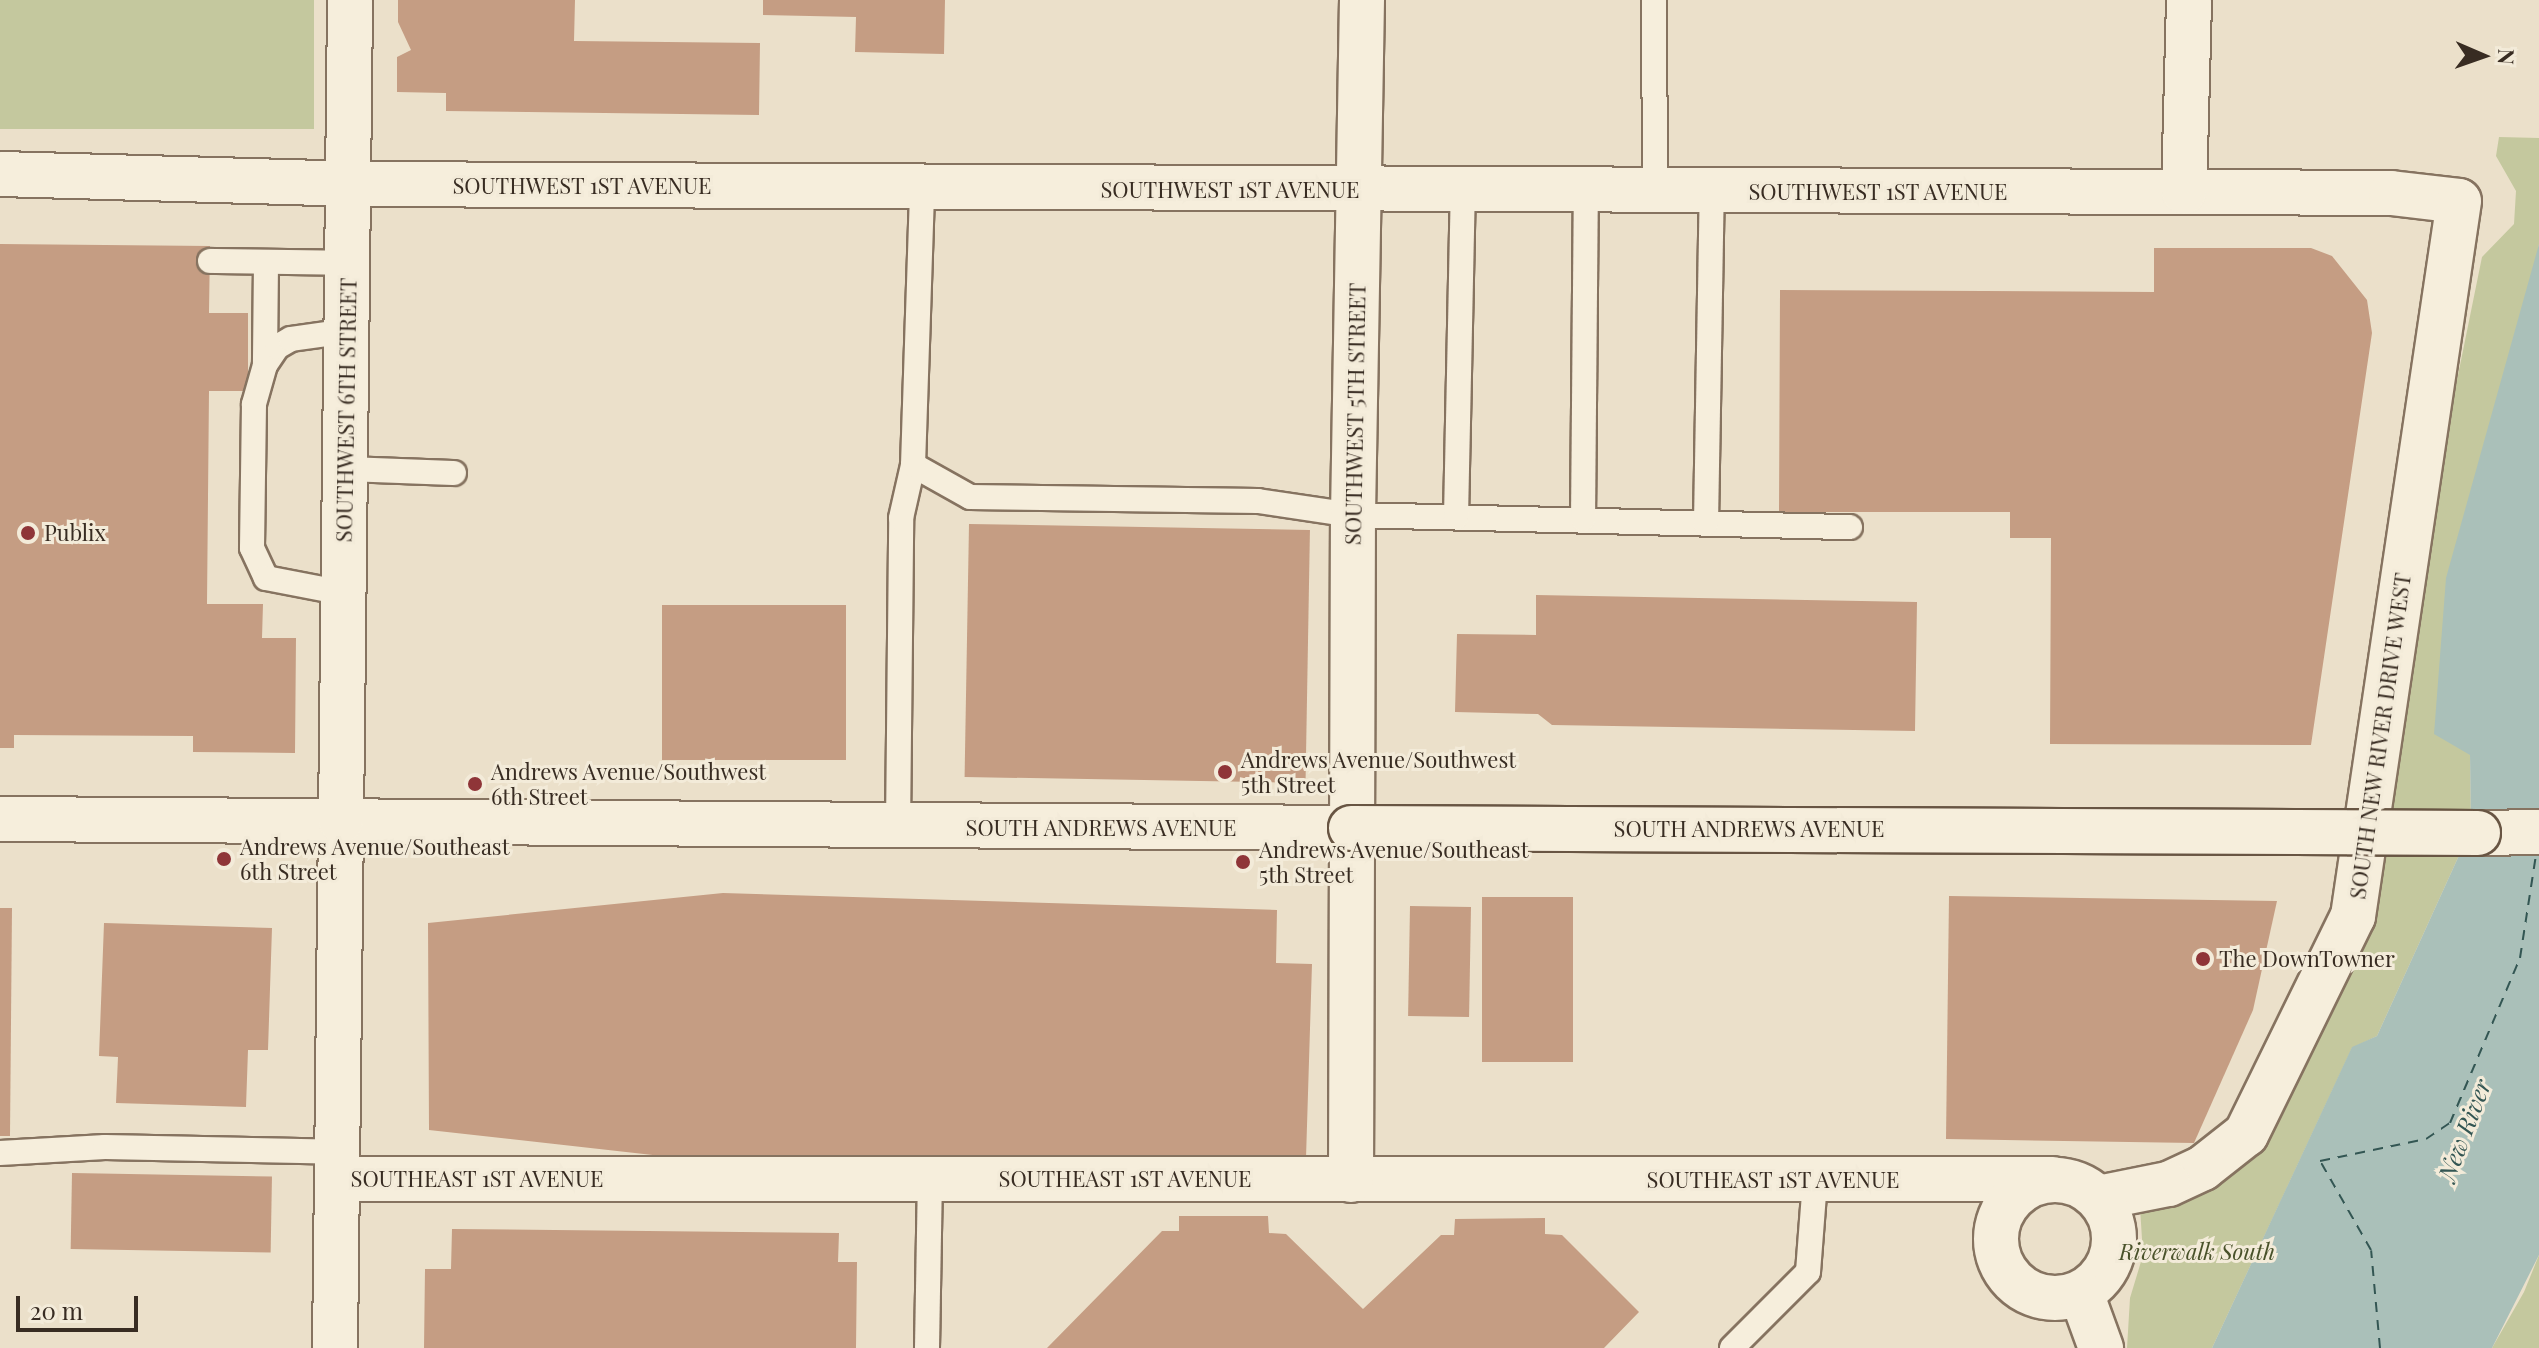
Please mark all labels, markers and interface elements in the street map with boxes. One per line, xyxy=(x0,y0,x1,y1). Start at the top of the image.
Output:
north arrow xyxy=(2443,16,2523,96)
text: N xyxy=(2492,48,2522,65)
street label: SOUTHWEST 1ST AVENUE xyxy=(452,173,712,199)
street label: SOUTHWEST 1ST AVENUE xyxy=(1100,177,1360,203)
street label: SOUTHWEST 1ST AVENUE xyxy=(1748,179,2008,205)
street label: SOUTHWEST 6TH STREET xyxy=(330,277,362,543)
street label: SOUTHWEST 5TH STREET xyxy=(1340,282,1370,546)
place label: Publix xyxy=(44,520,106,546)
marker: Publix xyxy=(19,524,37,542)
street label: SOUTH NEW RIVER DRIVE WEST xyxy=(2344,570,2416,902)
place label: Andrews Avenue/Southwest 5th Street xyxy=(1241,746,1517,798)
place label: Andrews Avenue/Southwest 6th Street xyxy=(491,758,767,810)
marker: Andrews Avenue/Southwest 5th Street xyxy=(1216,763,1234,781)
marker: Andrews Avenue/Southwest 6th Street xyxy=(466,775,484,793)
street label: SOUTH ANDREWS AVENUE xyxy=(965,815,1237,841)
street label: SOUTH ANDREWS AVENUE xyxy=(1613,816,1885,842)
place label: Andrews Avenue/Southeast 6th Street xyxy=(240,833,510,884)
place label: Andrews Avenue/Southeast 5th Street xyxy=(1259,836,1529,888)
marker: Andrews Avenue/Southeast 6th Street xyxy=(215,850,233,868)
marker: Andrews Avenue/Southeast 5th Street xyxy=(1234,853,1252,871)
place label: The DownTowner xyxy=(2219,946,2395,972)
marker: The DownTowner xyxy=(2194,950,2212,968)
water label: New River xyxy=(2432,1075,2496,1185)
street label: SOUTHEAST 1ST AVENUE xyxy=(350,1166,604,1192)
street label: SOUTHEAST 1ST AVENUE xyxy=(998,1166,1252,1192)
street label: SOUTHEAST 1ST AVENUE xyxy=(1646,1167,1900,1193)
park label: Riverwalk South xyxy=(2119,1239,2275,1265)
scale bar xyxy=(20,1280,142,1330)
text: 20 m xyxy=(30,1294,83,1326)

